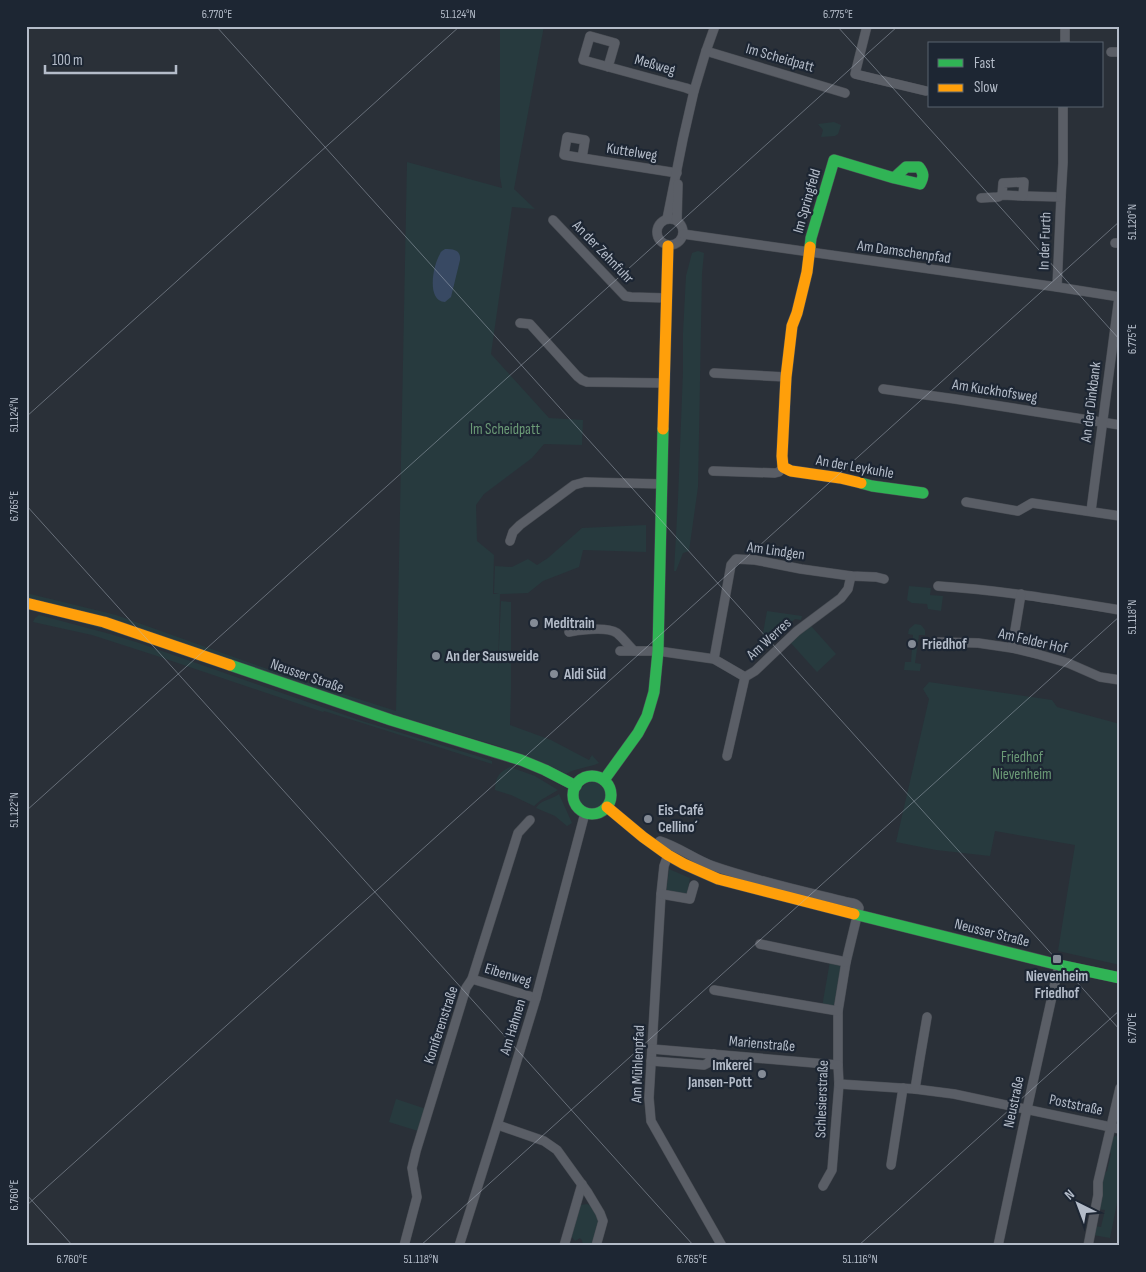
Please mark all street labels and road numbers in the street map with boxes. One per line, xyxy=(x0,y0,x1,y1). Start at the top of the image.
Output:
street label: Im Scheidpatt xyxy=(744,39,817,77)
street label: Meßweg xyxy=(632,50,678,80)
street label: Kuttelweg xyxy=(605,139,659,165)
street label: Im Springfeld xyxy=(789,167,825,235)
street label: In der Furth xyxy=(1034,212,1056,270)
street label: An der Zehnfuhr xyxy=(567,216,638,288)
street label: Am Damschenpfad xyxy=(855,236,952,268)
street label: An der Dinkbank xyxy=(1077,360,1105,444)
street label: Am Kuckhofsweg xyxy=(950,375,1039,407)
street label: An der Leykuhle xyxy=(814,451,895,483)
street label: Am Lindgen xyxy=(745,537,806,564)
street label: Am Werres xyxy=(742,614,795,665)
street label: Am Felder Hof xyxy=(996,624,1070,658)
street label: Neusser Straße xyxy=(268,655,346,697)
street label: Neusser Straße xyxy=(953,915,1031,951)
street label: Eibenweg xyxy=(482,959,534,991)
street label: Koniferenstraße xyxy=(420,984,462,1066)
street label: Am Hahnen xyxy=(495,997,530,1058)
street label: Am Mühlenpfad xyxy=(627,1025,649,1104)
street label: Marienstraße xyxy=(728,1032,796,1056)
street label: Schlesierstraße xyxy=(811,1060,833,1138)
street label: Neustraße xyxy=(999,1075,1029,1129)
street label: Poststraße xyxy=(1047,1090,1105,1120)

